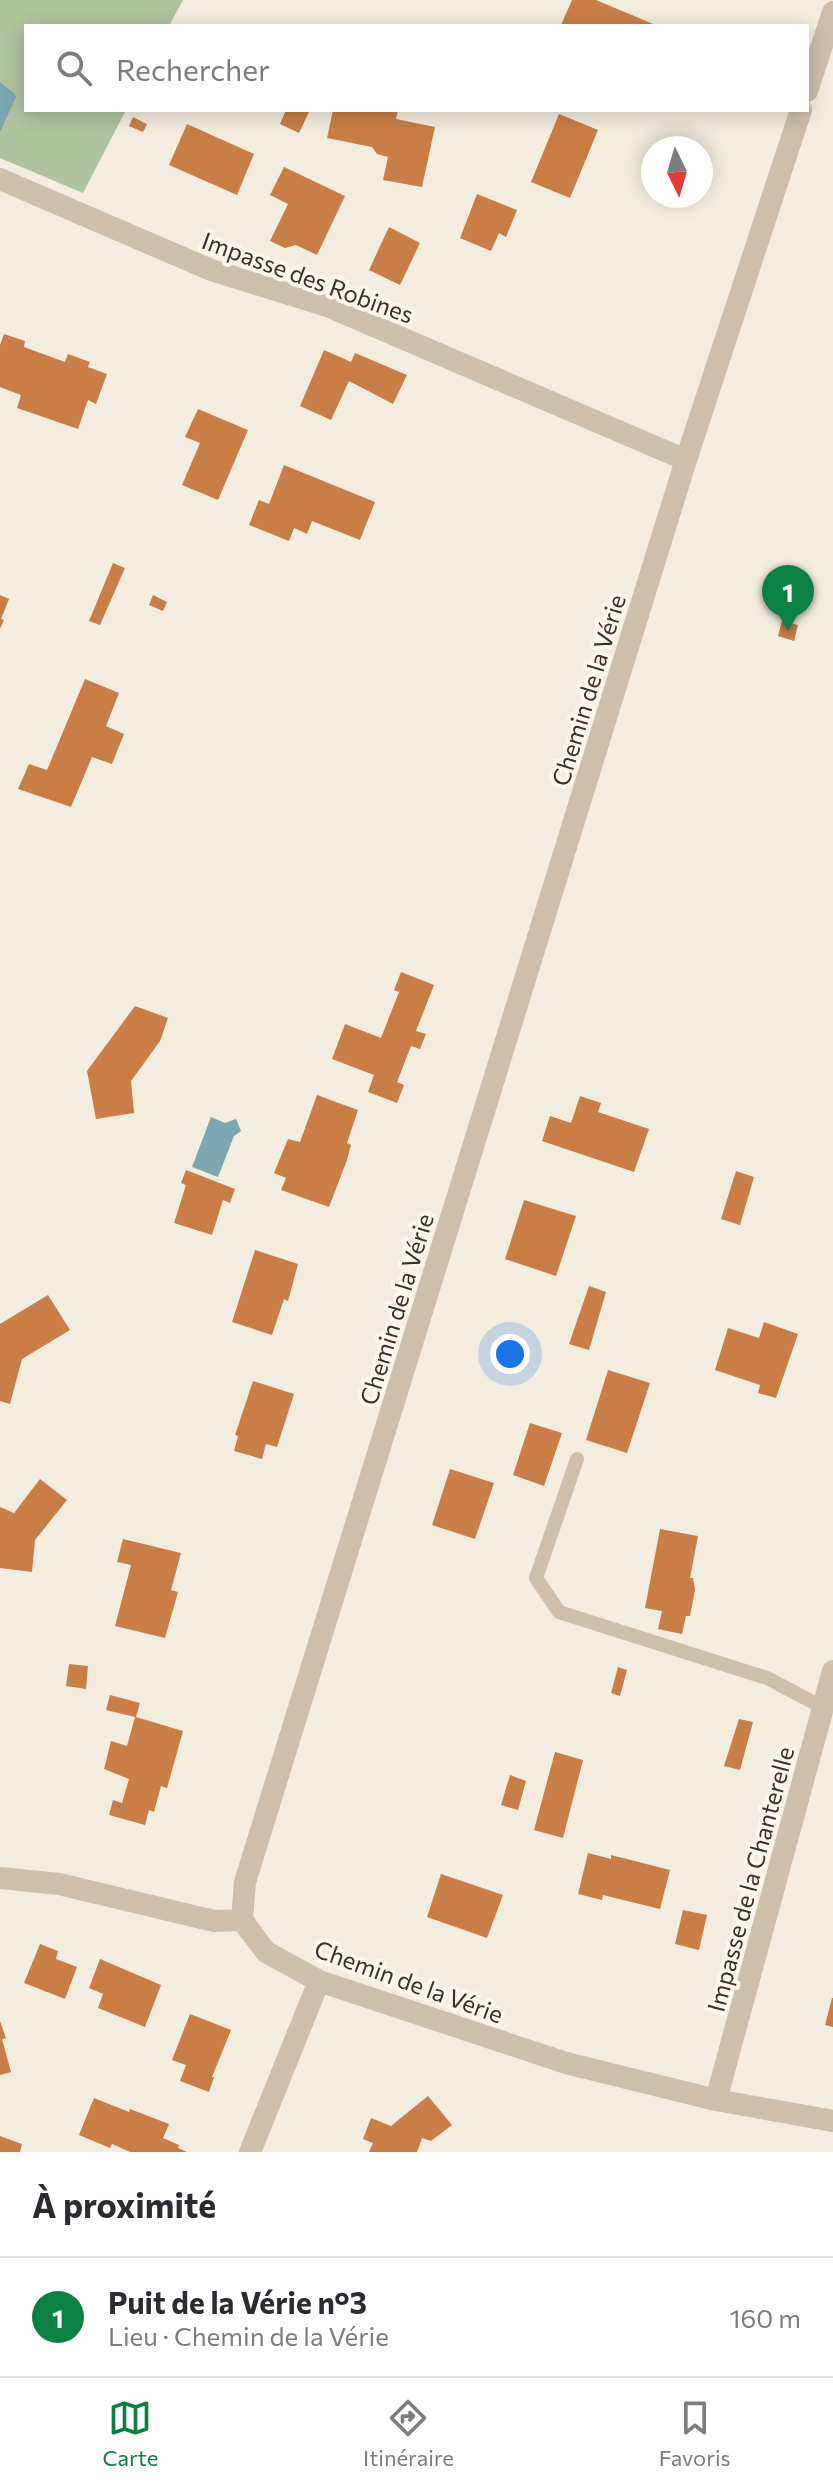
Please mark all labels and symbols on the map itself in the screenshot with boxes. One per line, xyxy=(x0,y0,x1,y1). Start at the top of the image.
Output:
north arrow xyxy=(641,136,713,208)
street label: Impasse des Robines xyxy=(198,225,418,329)
pin: 1 xyxy=(762,565,814,631)
street label: Chemin de la Vérie xyxy=(545,591,631,789)
street label: Chemin de la Vérie xyxy=(353,1210,439,1408)
your location xyxy=(490,1334,530,1374)
street label: Impasse de la Chanterelle xyxy=(701,1743,799,2015)
street label: Chemin de la Vérie xyxy=(311,1933,507,2029)

